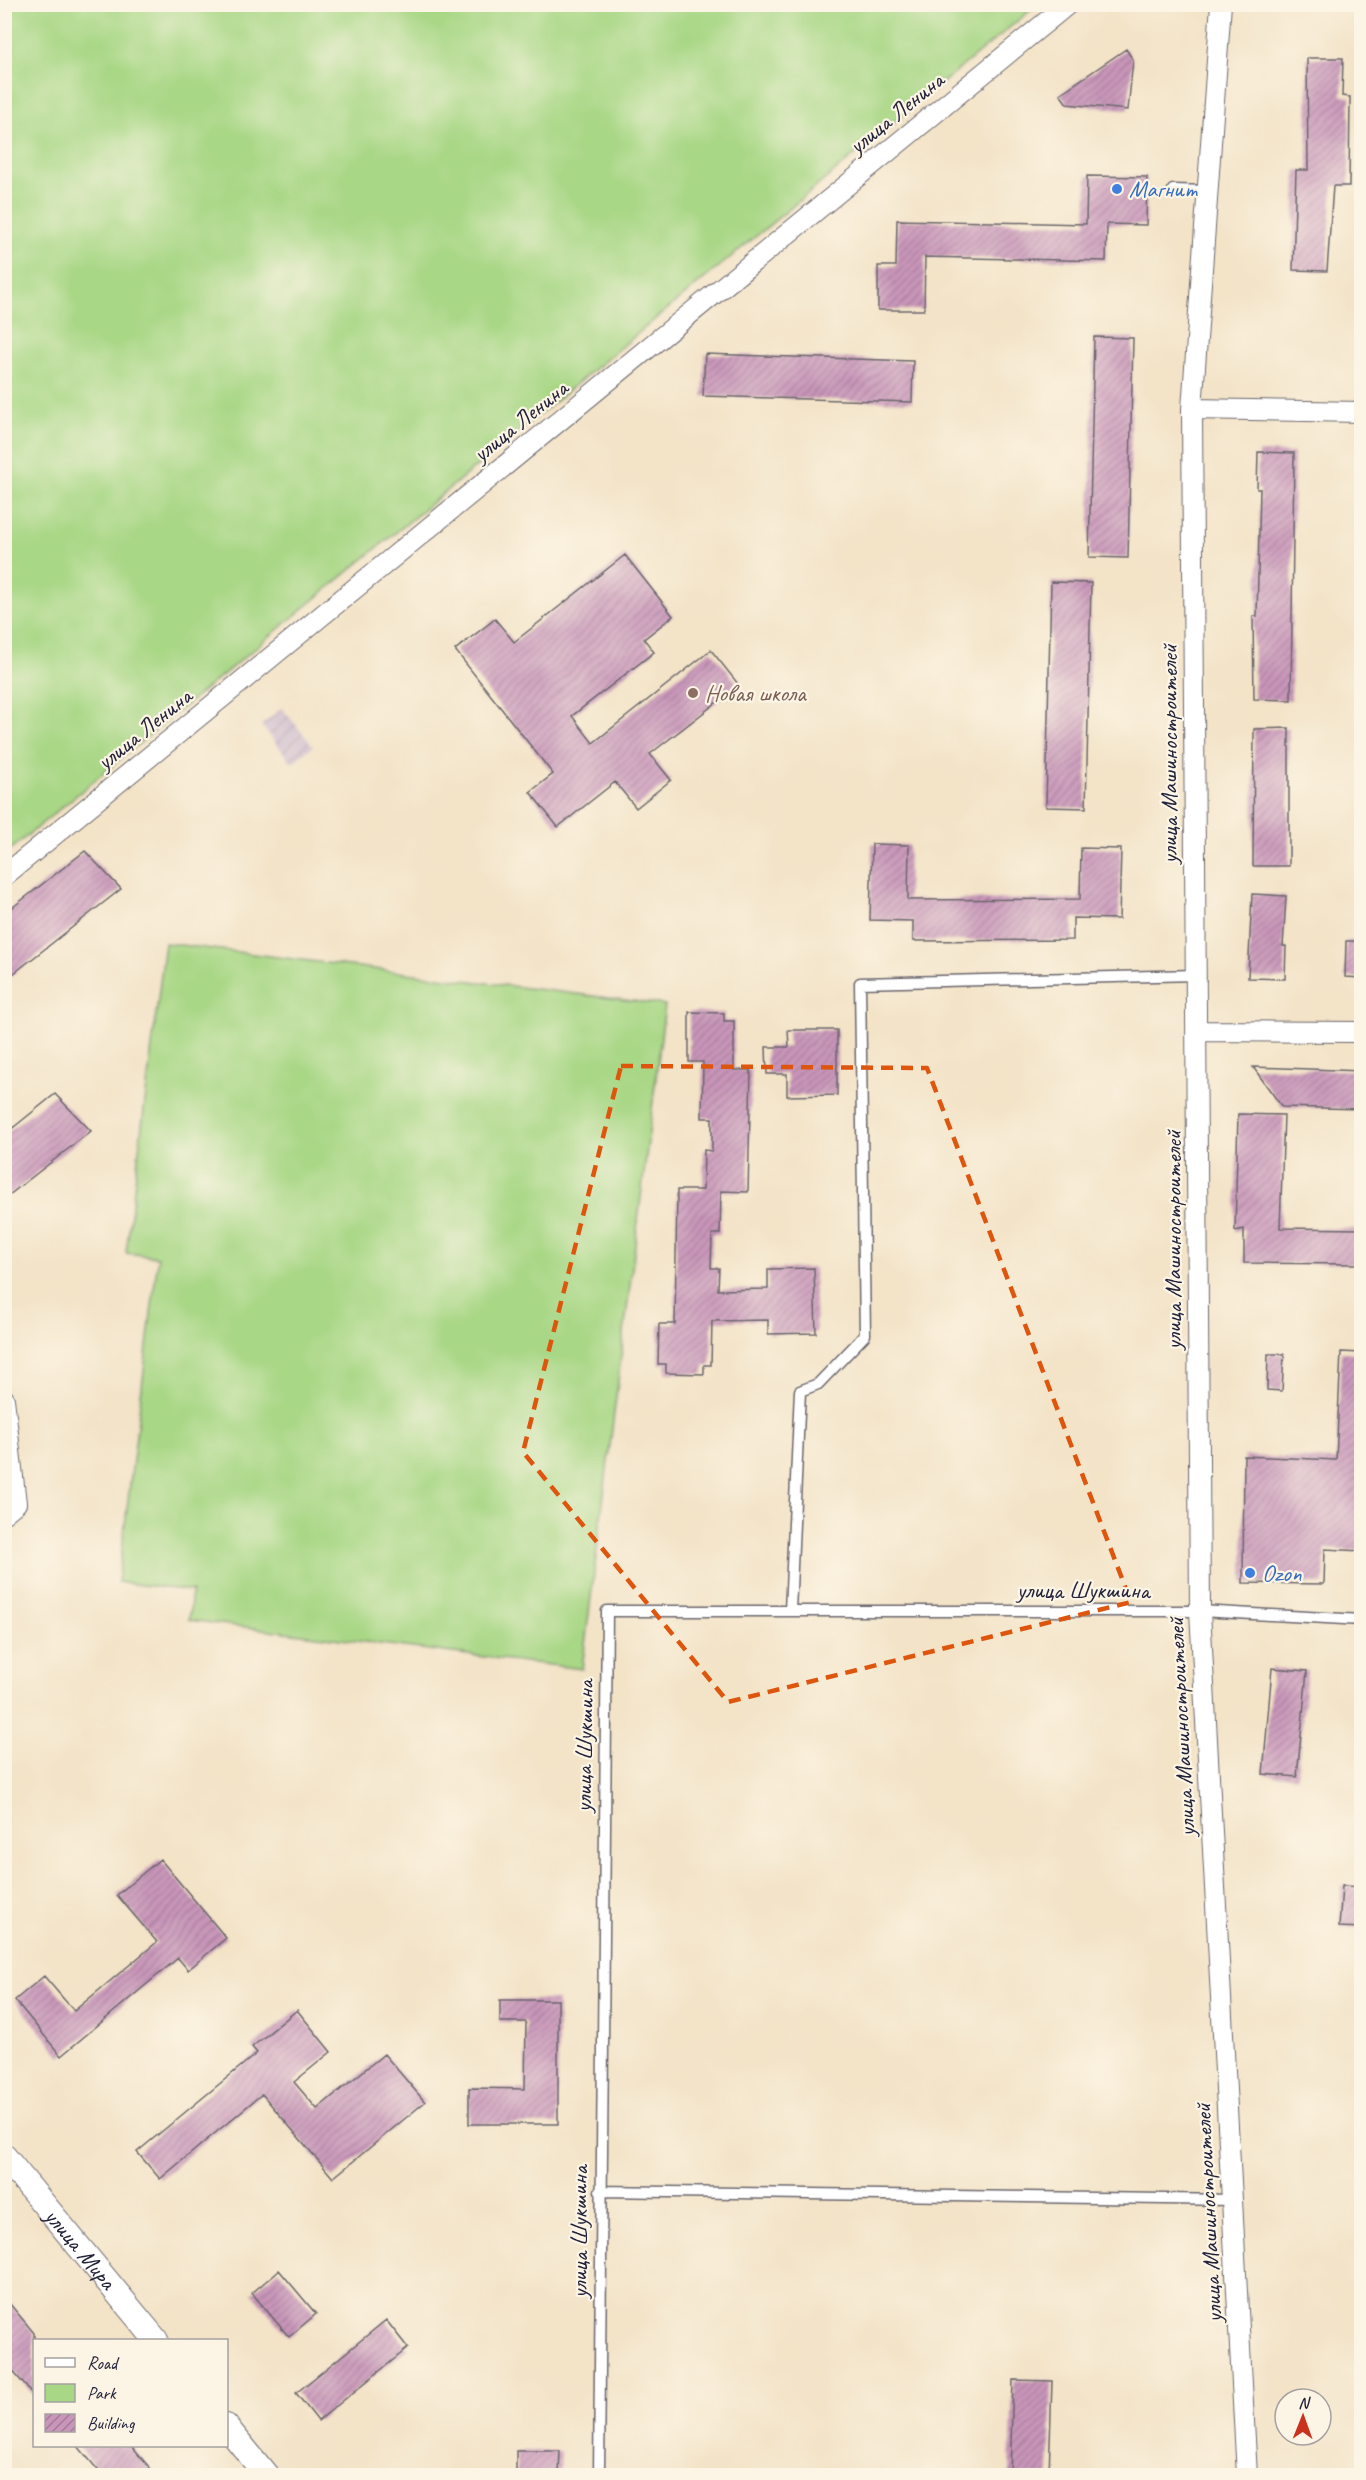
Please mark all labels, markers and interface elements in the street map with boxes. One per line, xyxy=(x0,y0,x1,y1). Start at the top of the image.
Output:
street label: улица Ленина xyxy=(841,64,951,162)
place label: Магнит xyxy=(1129,174,1198,204)
marker: Магнит xyxy=(1110,182,1124,196)
street label: улица Ленина xyxy=(465,372,575,470)
street label: улица Машиностроителей xyxy=(1154,642,1184,866)
place label: Новая школа xyxy=(705,678,807,708)
street label: улица Ленина xyxy=(89,680,199,778)
marker: Новая школа xyxy=(686,686,700,700)
street label: улица Машиностроителей xyxy=(1158,1128,1188,1352)
place label: Ozon xyxy=(1262,1558,1302,1588)
marker: Ozon xyxy=(1243,1566,1257,1580)
street label: улица Шукшина xyxy=(1015,1575,1151,1605)
street label: улица Машиностроителей xyxy=(1160,1615,1202,1839)
street label: улица Шукшина xyxy=(568,1677,600,1815)
street label: улица Машиностроителей xyxy=(1187,2101,1229,2325)
street label: улица Шукшина xyxy=(564,2164,594,2300)
street label: улица Мира xyxy=(37,2200,124,2296)
legend xyxy=(33,2339,228,2447)
text: Road xyxy=(87,2352,120,2374)
text: Park xyxy=(87,2382,117,2404)
north arrow xyxy=(1273,2387,1333,2447)
text: N xyxy=(1298,2393,1311,2413)
text: Building xyxy=(87,2412,136,2434)

